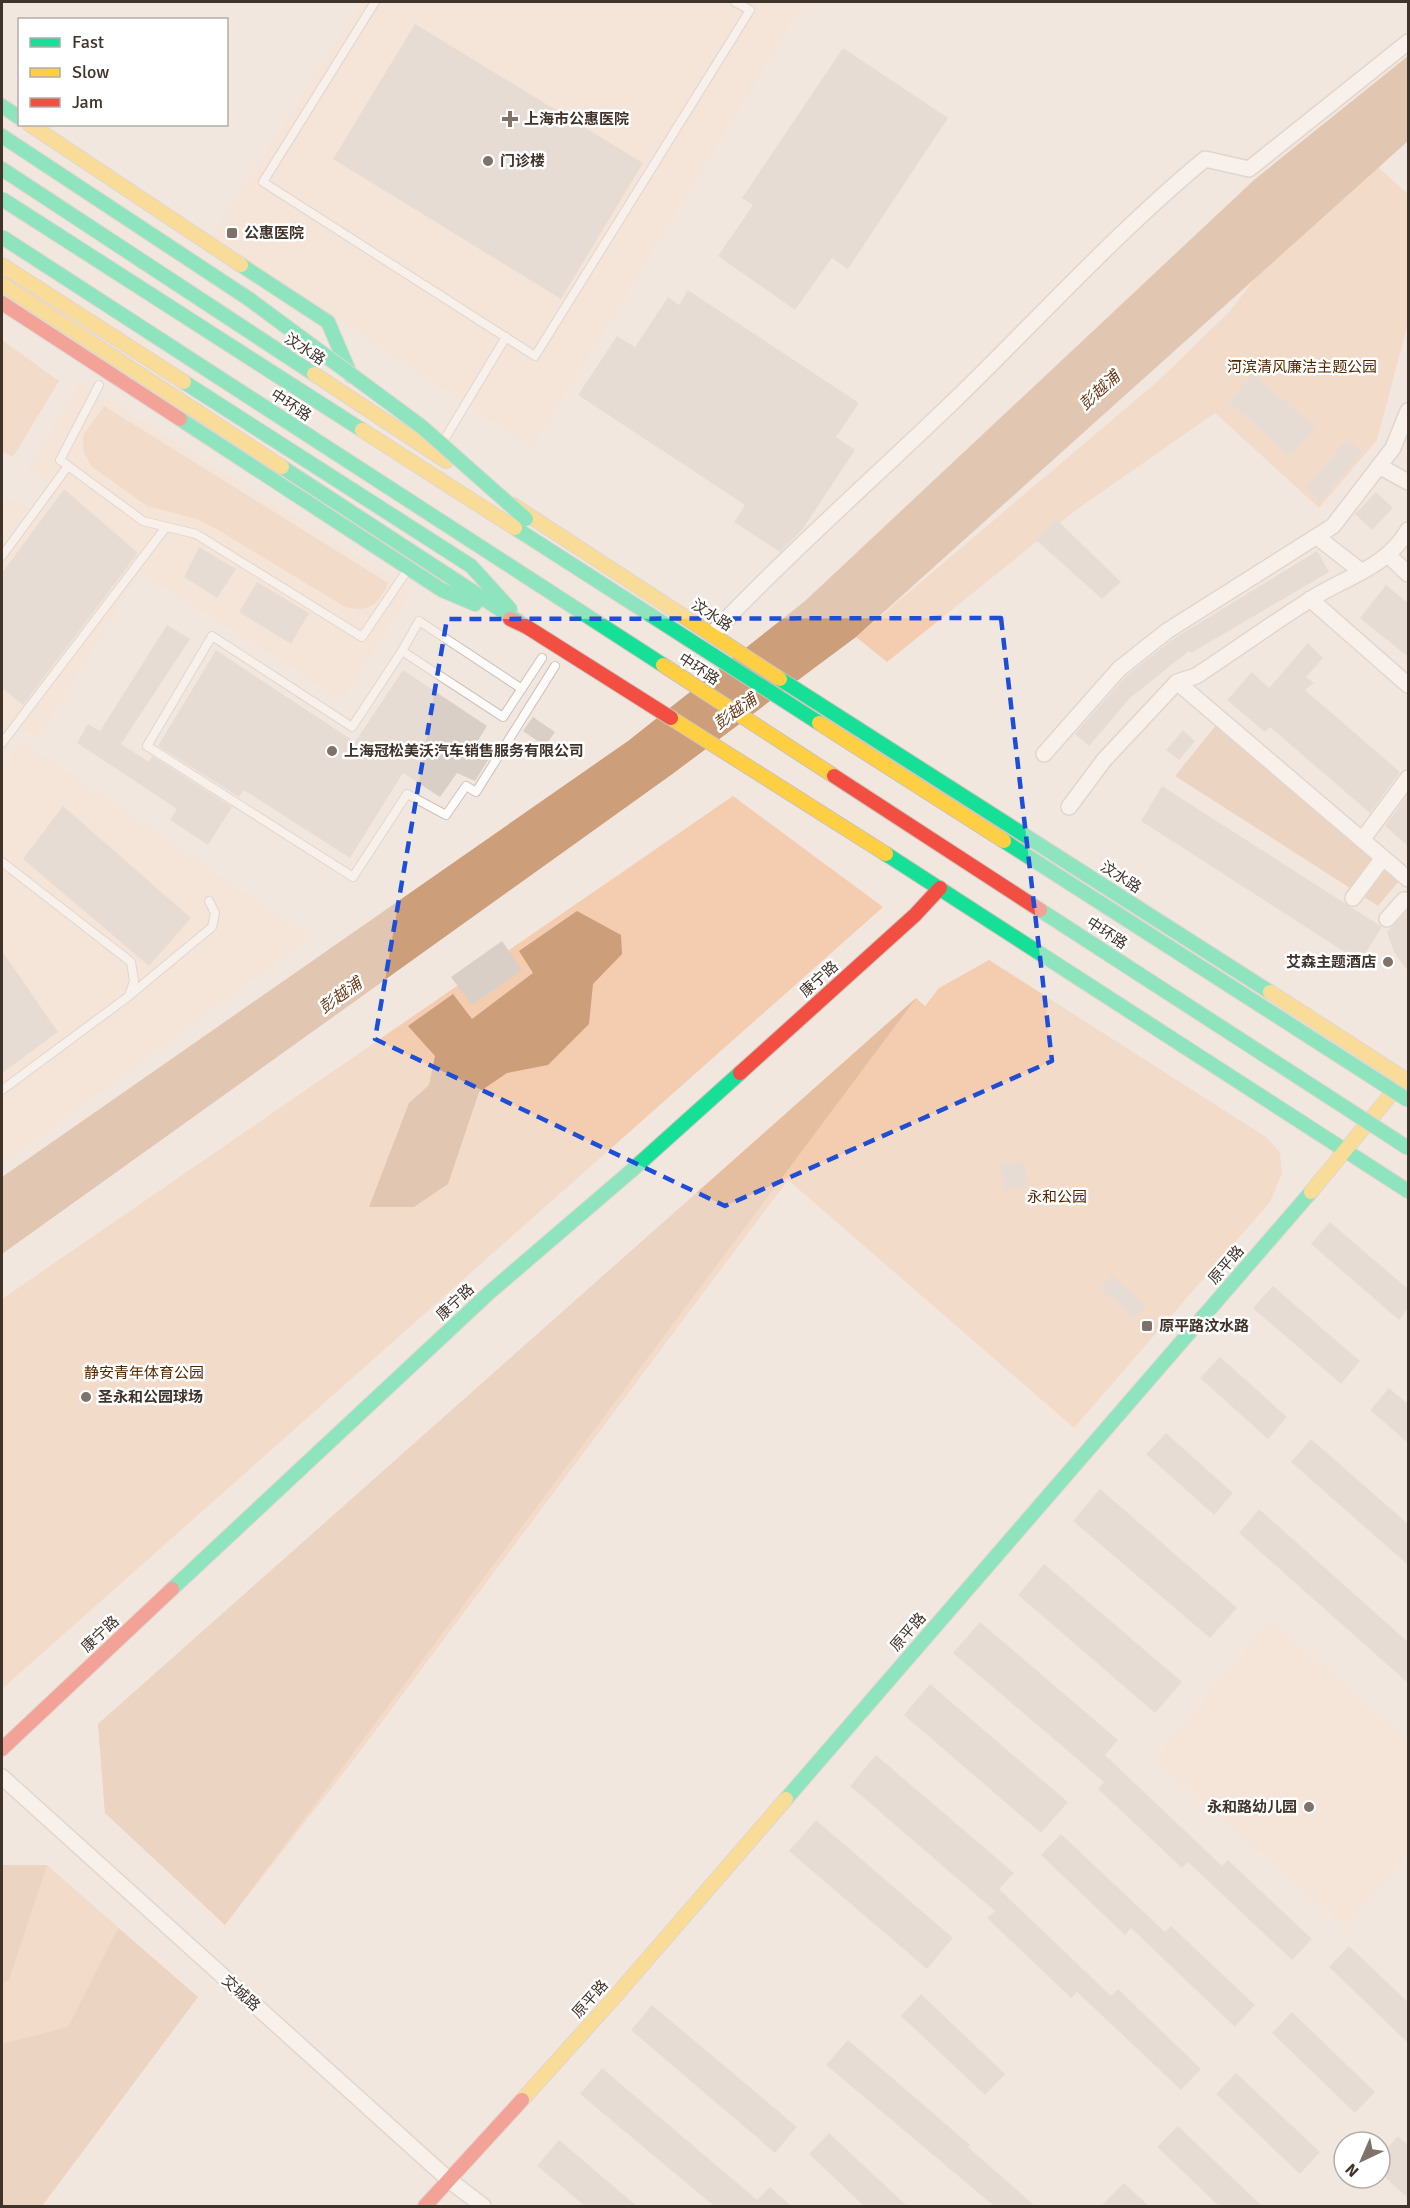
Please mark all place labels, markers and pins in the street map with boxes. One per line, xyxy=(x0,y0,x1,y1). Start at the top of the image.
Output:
marker: 上海市公惠医院 xyxy=(501,110,519,128)
place label: 上海市公惠医院 xyxy=(524,110,629,128)
place label: 门诊楼 xyxy=(500,152,545,170)
marker: 门诊楼 xyxy=(481,154,495,168)
place label: 公惠医院 xyxy=(244,224,304,242)
marker: 公惠医院 xyxy=(225,226,239,240)
place label: 上海冠松美沃汽车销售服务有限公司 xyxy=(344,742,584,760)
marker: 上海冠松美沃汽车销售服务有限公司 xyxy=(325,744,339,758)
place label: 艾森主题酒店 xyxy=(1286,953,1376,971)
marker: 艾森主题酒店 xyxy=(1381,955,1395,969)
place label: 原平路汶水路 xyxy=(1159,1317,1249,1335)
marker: 原平路汶水路 xyxy=(1140,1319,1154,1333)
place label: 圣永和公园球场 xyxy=(98,1388,203,1406)
marker: 圣永和公园球场 xyxy=(79,1390,93,1404)
place label: 永和路幼儿园 xyxy=(1207,1798,1297,1816)
marker: 永和路幼儿园 xyxy=(1302,1800,1316,1814)

